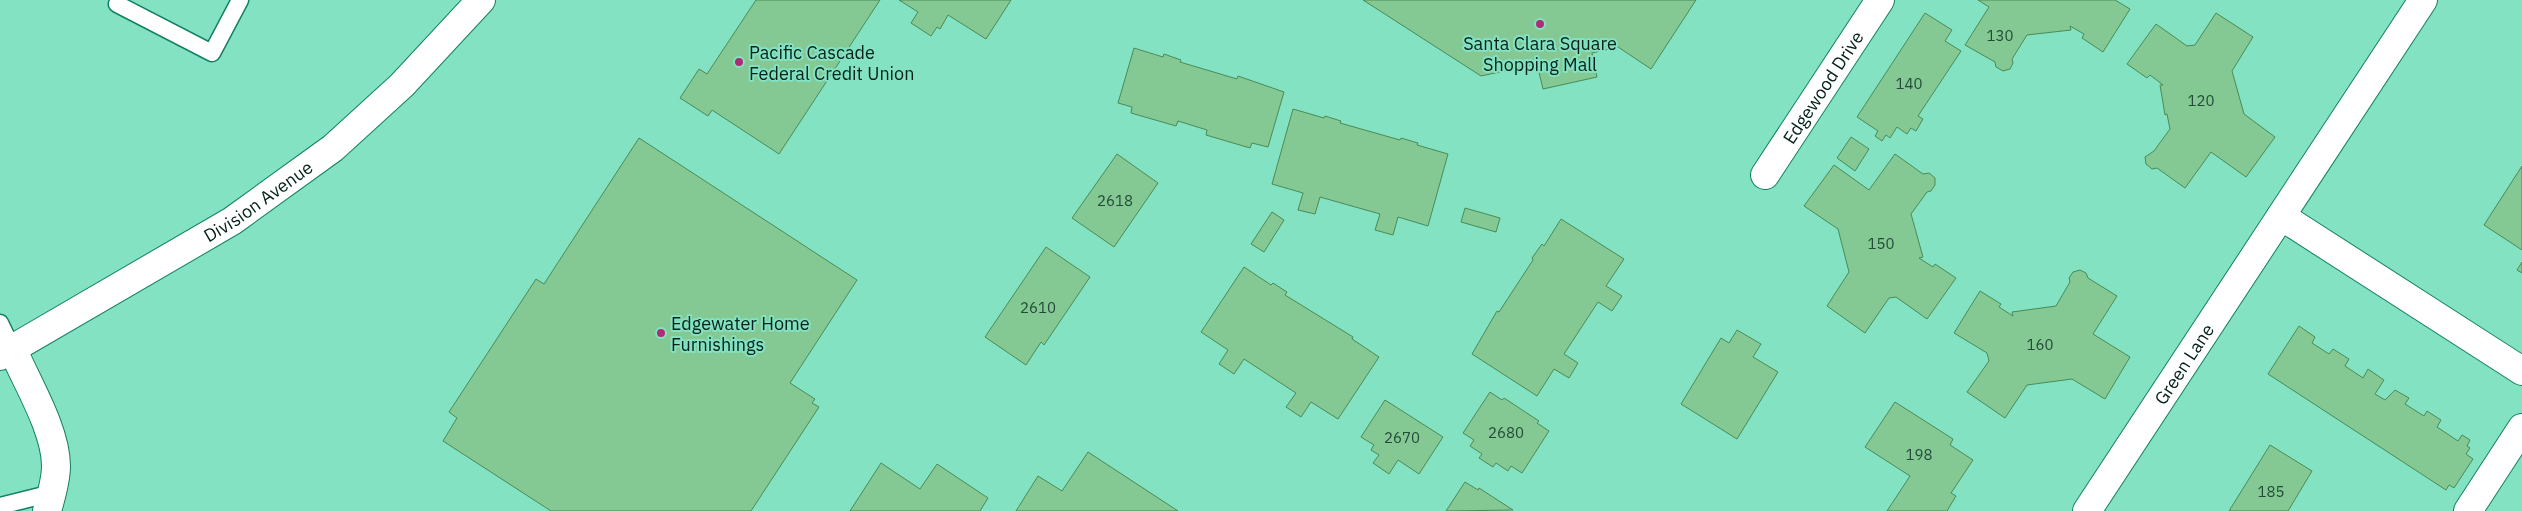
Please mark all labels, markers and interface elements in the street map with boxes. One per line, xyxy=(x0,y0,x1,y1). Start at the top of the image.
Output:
marker: Santa Clara Square Shopping Mall xyxy=(1534,18,1546,30)
street label: Edgewood Drive xyxy=(1777,26,1868,148)
house number: 130 xyxy=(1986,26,2014,45)
place label: Santa Clara Square Shopping Mall xyxy=(1463,32,1617,76)
place label: Pacific Cascade Federal Credit Union xyxy=(749,41,914,85)
marker: Pacific Cascade Federal Credit Union xyxy=(733,56,745,68)
house number: 140 xyxy=(1895,74,1923,93)
house number: 120 xyxy=(2187,91,2215,110)
street label: Division Avenue xyxy=(199,155,317,247)
house number: 2618 xyxy=(1097,191,1133,210)
house number: 150 xyxy=(1867,234,1895,253)
house number: 2610 xyxy=(1020,298,1056,317)
place label: Edgewater Home Furnishings xyxy=(671,312,810,356)
street label: Green Lane xyxy=(2149,319,2219,409)
marker: Edgewater Home Furnishings xyxy=(655,327,667,339)
house number: 160 xyxy=(2026,335,2054,354)
house number: 2680 xyxy=(1488,423,1524,442)
house number: 2670 xyxy=(1384,428,1420,447)
house number: 198 xyxy=(1905,445,1933,464)
house number: 185 xyxy=(2257,482,2285,501)

